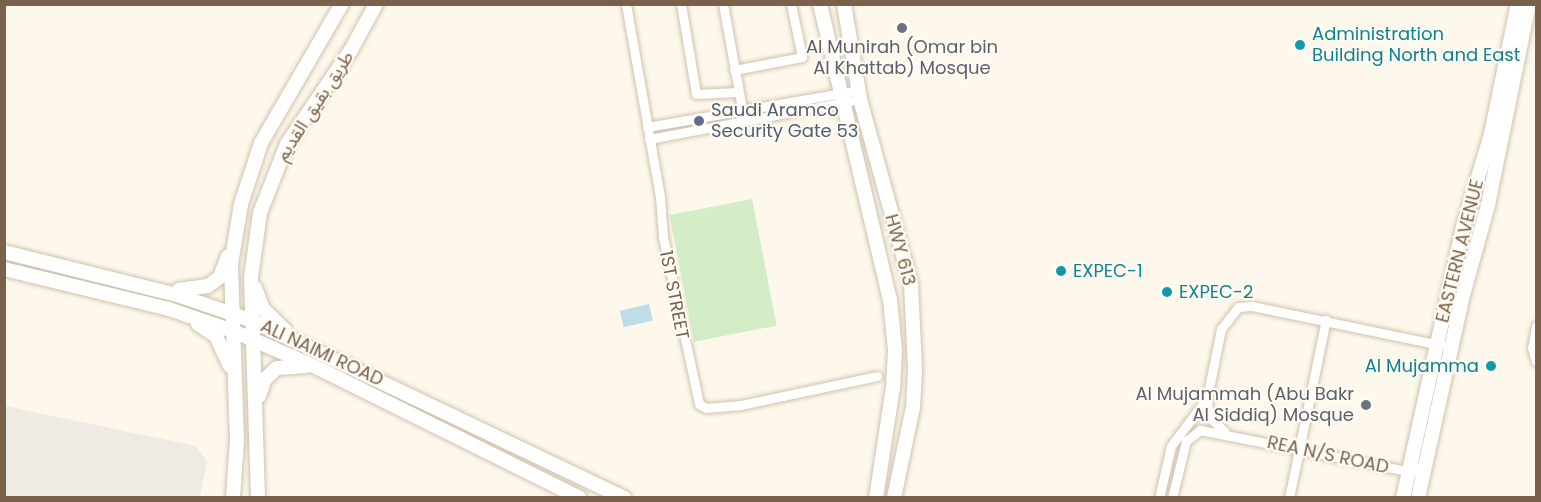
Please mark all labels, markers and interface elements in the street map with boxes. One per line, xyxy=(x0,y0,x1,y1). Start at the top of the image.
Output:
marker: Al Munirah (Omar bin Al Khattab) Mosque xyxy=(895,21,909,35)
place label: Administration Building North and East xyxy=(1312,24,1520,66)
place label: Al Munirah (Omar bin Al Khattab) Mosque xyxy=(806,37,998,80)
marker: Administration Building North and East xyxy=(1293,38,1307,52)
street label: طريق بقيق القديم xyxy=(272,47,358,165)
place label: Saudi Aramco Security Gate 53 xyxy=(711,100,858,142)
marker: Saudi Aramco Security Gate 53 xyxy=(692,114,706,128)
street label: EASTERN AVENUE xyxy=(1432,177,1488,325)
street label: HWY 613 xyxy=(880,212,920,288)
street label: 1ST STREET xyxy=(655,249,693,341)
place label: EXPEC-1 xyxy=(1073,260,1143,282)
marker: EXPEC-1 xyxy=(1054,264,1068,278)
place label: EXPEC-2 xyxy=(1179,281,1253,303)
marker: EXPEC-2 xyxy=(1160,285,1174,299)
street label: ALI NAIMI ROAD xyxy=(257,315,387,391)
place label: Al Mujamma xyxy=(1365,355,1479,377)
marker: Al Mujamma xyxy=(1484,359,1498,373)
place label: Al Mujammah (Abu Bakr Al Siddiq) Mosque xyxy=(1135,384,1354,426)
marker: Al Mujammah (Abu Bakr Al Siddiq) Mosque xyxy=(1359,398,1373,412)
street label: REA N/S ROAD xyxy=(1265,432,1391,478)

